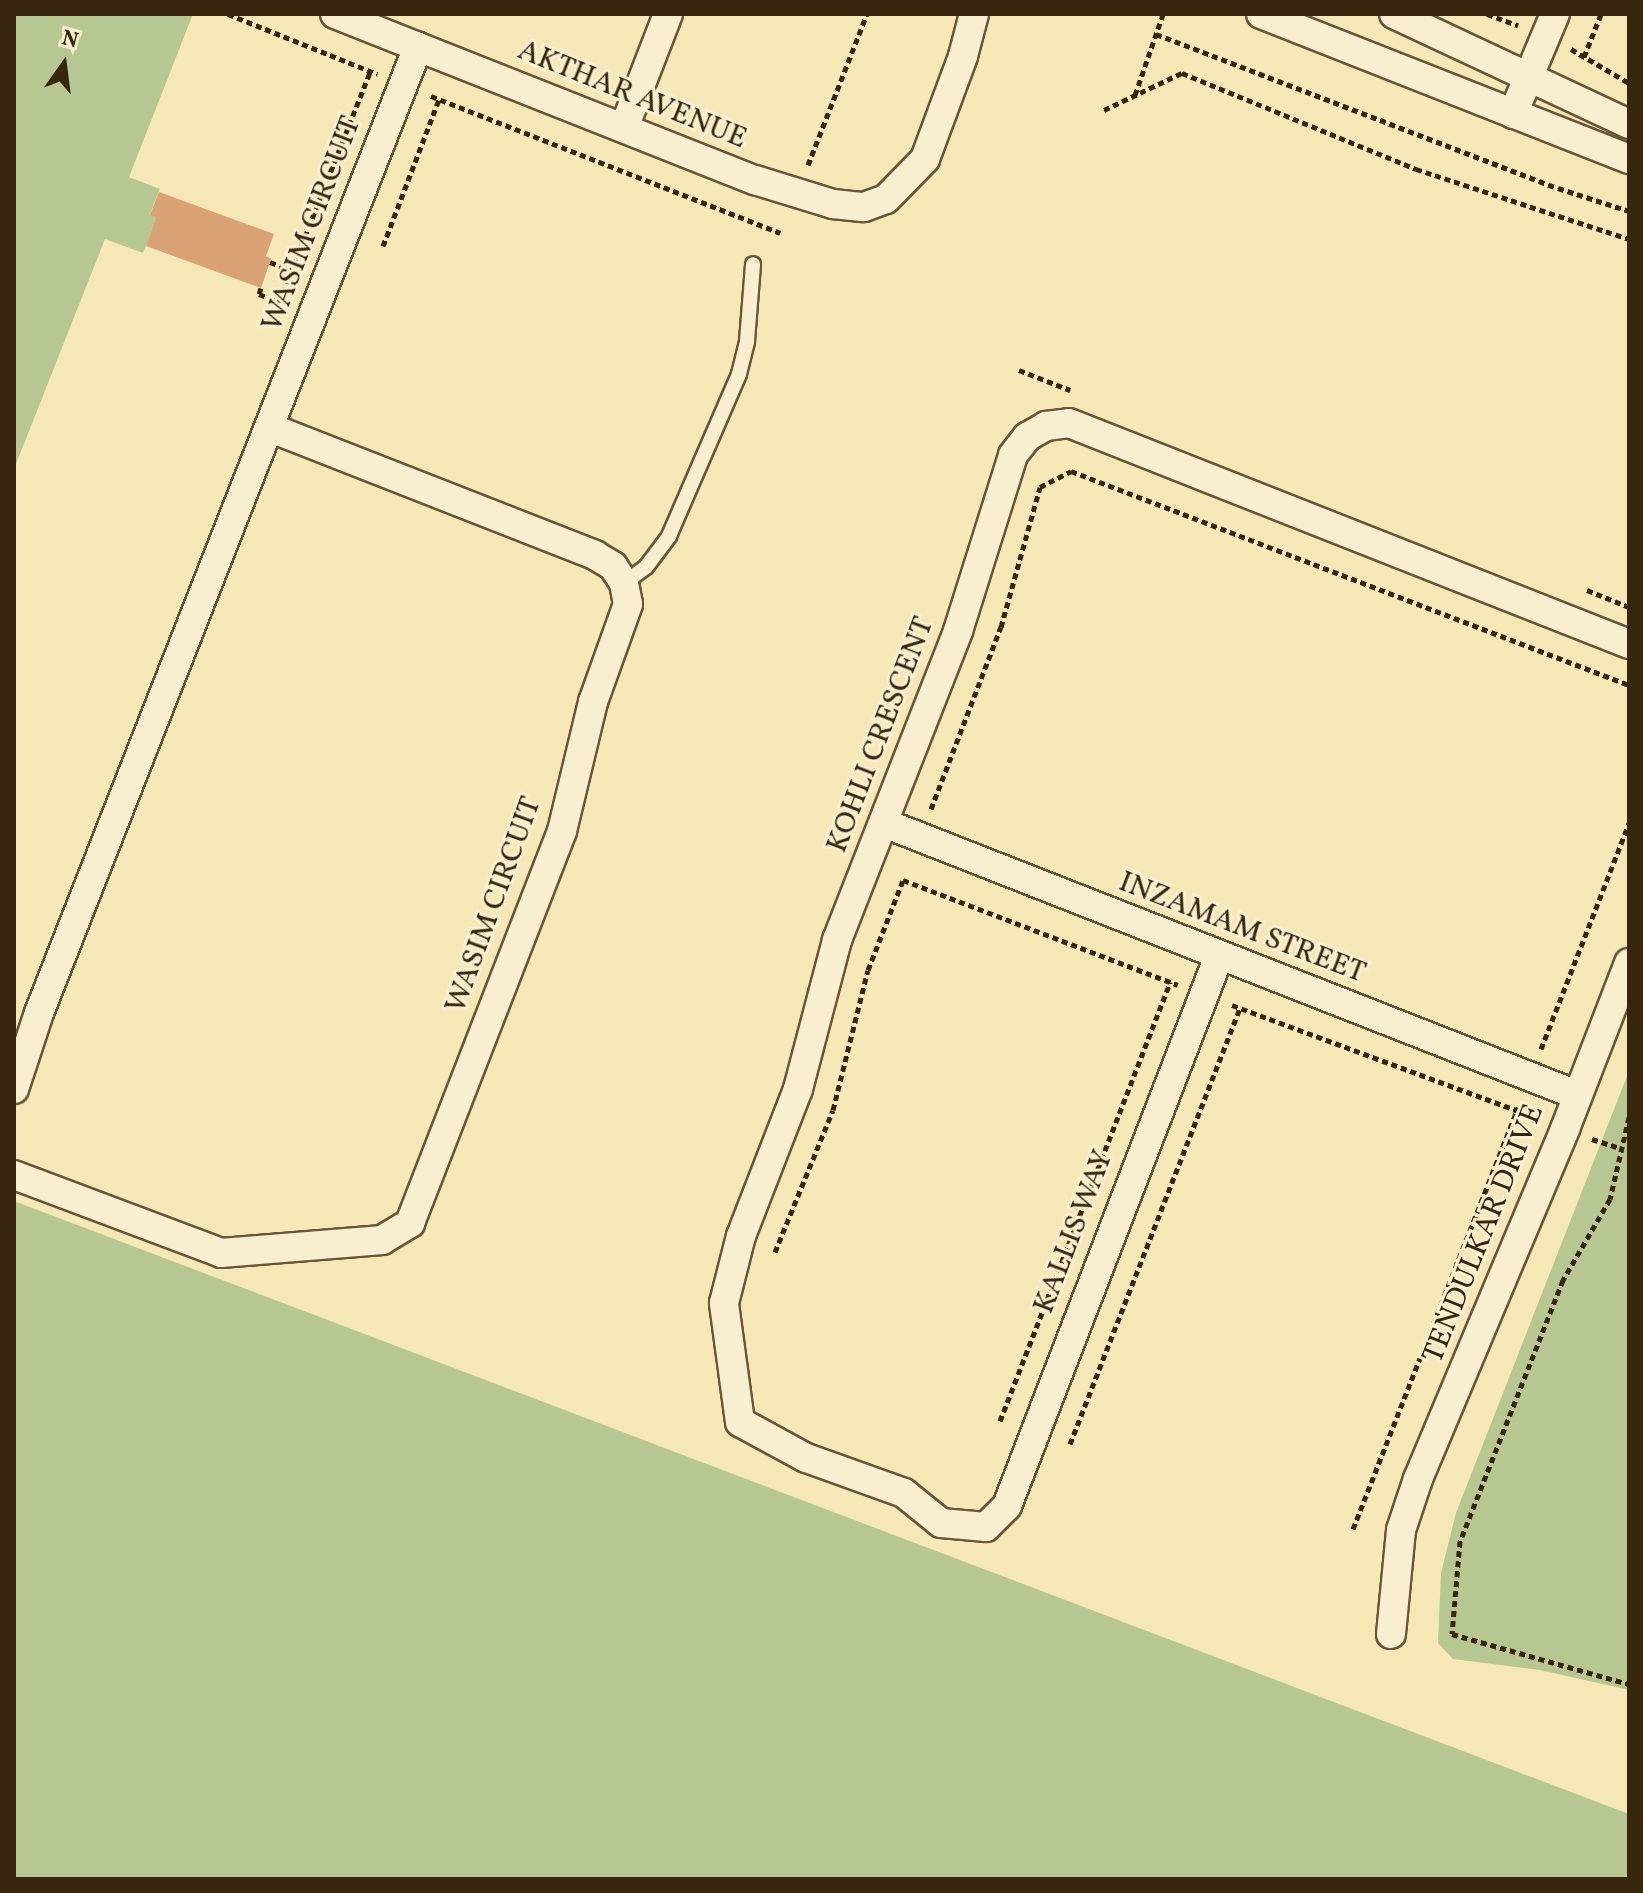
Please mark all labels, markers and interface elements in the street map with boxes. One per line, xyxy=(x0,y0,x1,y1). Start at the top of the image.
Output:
text: N xyxy=(58,23,81,57)
north arrow xyxy=(24,24,104,104)
street label: AKTHAR AVENUE xyxy=(512,33,752,157)
street label: WASIM CIRCUIT xyxy=(254,111,370,337)
street label: KOHLI CRESCENT xyxy=(819,612,943,858)
street label: WASIM CIRCUIT xyxy=(438,792,550,1018)
street label: INZAMAM STREET xyxy=(1113,864,1371,992)
street label: TENDULKAR DRIVE xyxy=(1416,1099,1552,1369)
street label: KALLIS WAY xyxy=(1026,1145,1122,1319)

